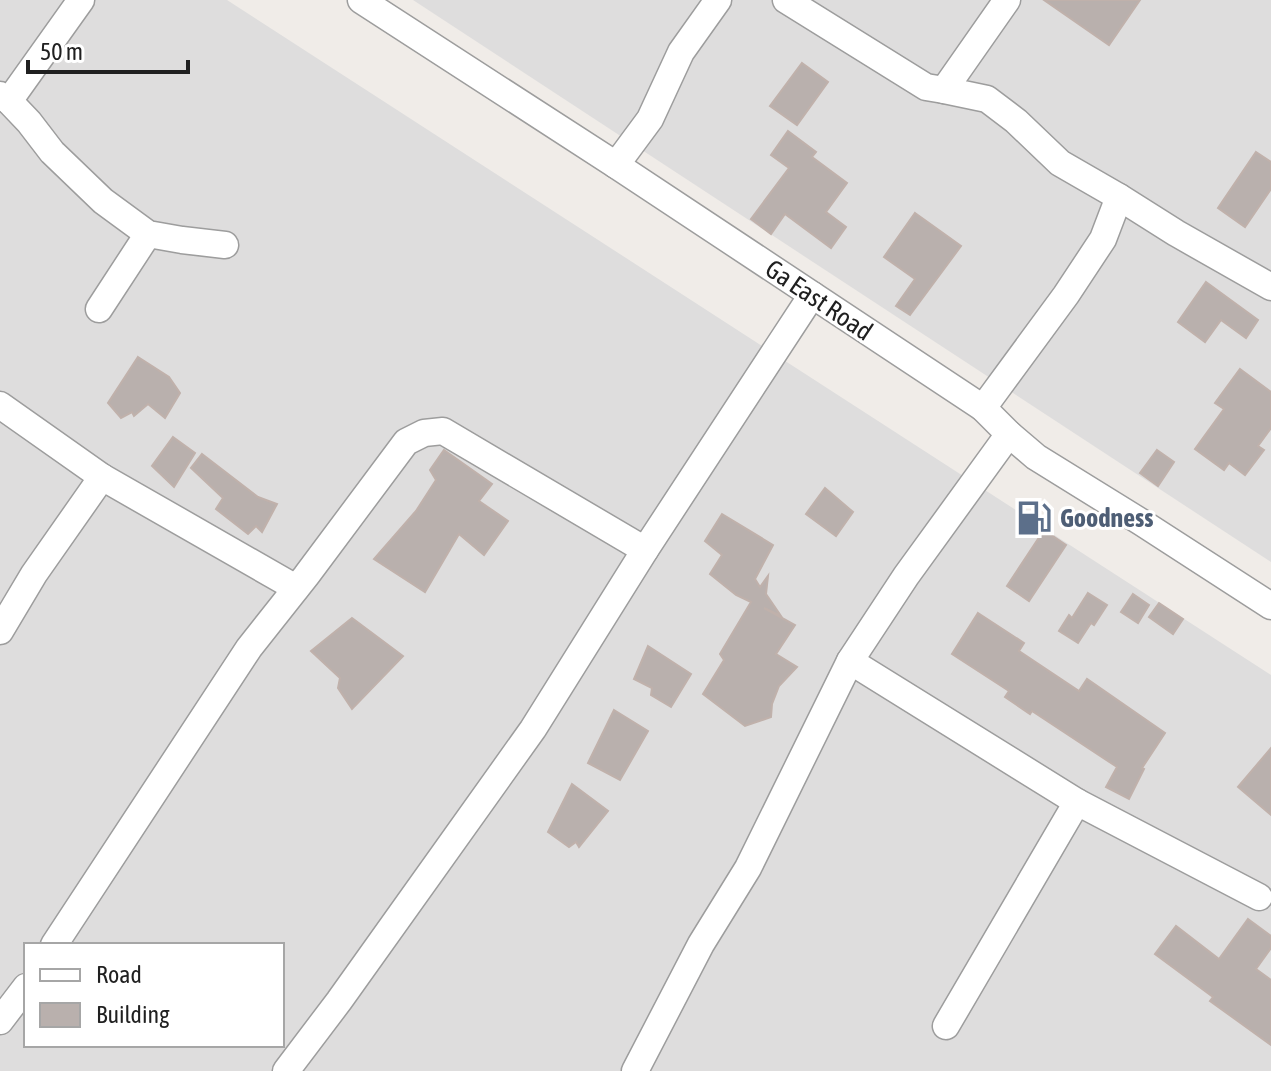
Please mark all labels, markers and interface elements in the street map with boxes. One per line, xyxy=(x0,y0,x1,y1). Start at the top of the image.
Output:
scale bar xyxy=(28,24,188,74)
text: 50 m xyxy=(40,38,83,65)
street label: Ga East Road xyxy=(760,253,878,347)
fuel station icon: Goodness xyxy=(1015,499,1053,537)
place label: Goodness xyxy=(1060,503,1153,533)
legend xyxy=(24,943,284,1047)
text: Road xyxy=(96,961,142,988)
text: Building xyxy=(96,1001,170,1028)

